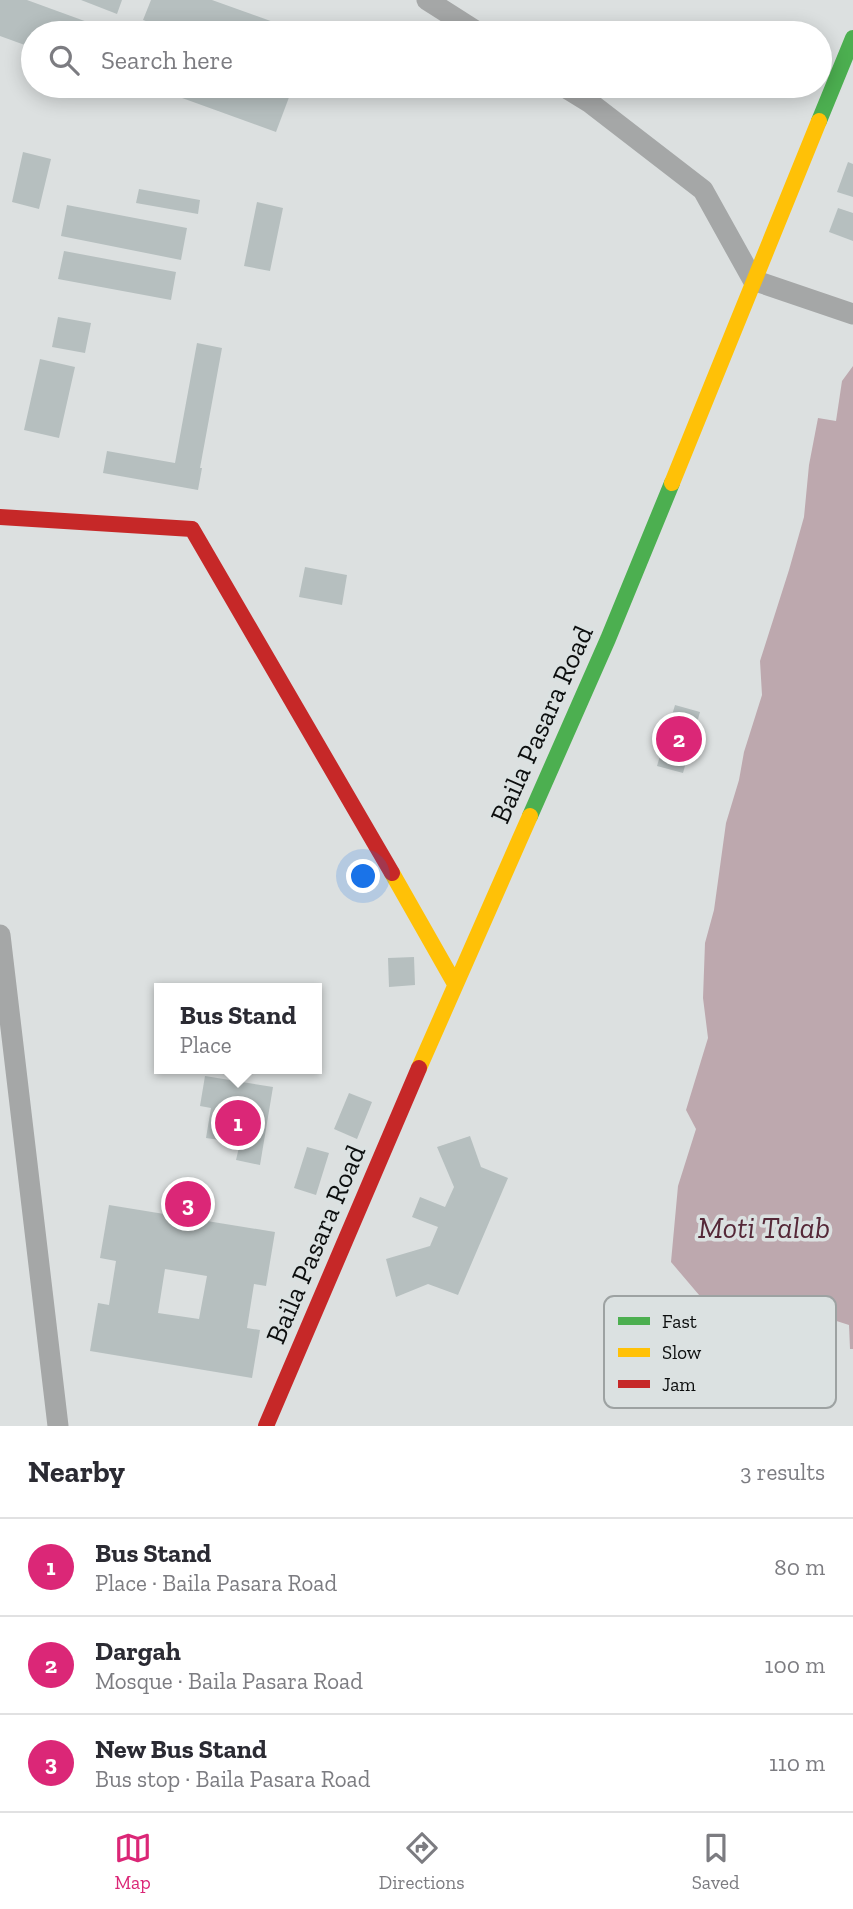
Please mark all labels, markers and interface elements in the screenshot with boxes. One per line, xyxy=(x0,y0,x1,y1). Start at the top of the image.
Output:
search box xyxy=(21,21,832,98)
icon: search xyxy=(45,41,83,79)
text: Search here xyxy=(101,44,233,76)
street label: Baila Pasara Road xyxy=(483,620,600,828)
pin: 2 xyxy=(656,713,702,765)
your location xyxy=(346,859,380,893)
popup xyxy=(154,983,322,1074)
text: Bus Stand xyxy=(180,999,296,1031)
text: Place xyxy=(180,1031,232,1059)
pin: 1 xyxy=(215,1097,261,1149)
street label: Baila Pasara Road xyxy=(259,1140,372,1349)
pin: 3 xyxy=(165,1178,211,1230)
water label: Moti Talab xyxy=(698,1210,830,1246)
legend xyxy=(604,1296,836,1408)
text: Fast xyxy=(662,1310,697,1333)
text: Slow xyxy=(662,1341,702,1364)
text: Jam xyxy=(662,1373,696,1396)
text: Nearby xyxy=(28,1454,125,1490)
text: 3 results xyxy=(740,1458,825,1486)
text: Bus Stand xyxy=(95,1537,211,1569)
text: 1 xyxy=(46,1553,56,1581)
text: 80 m xyxy=(774,1553,825,1581)
text: Place · Baila Pasara Road xyxy=(95,1569,337,1597)
text: Dargah xyxy=(95,1635,181,1667)
text: 2 xyxy=(45,1651,57,1679)
text: 100 m xyxy=(765,1651,825,1679)
text: Mosque · Baila Pasara Road xyxy=(95,1667,363,1695)
text: New Bus Stand xyxy=(95,1733,267,1765)
text: 3 xyxy=(45,1749,57,1777)
text: 110 m xyxy=(769,1749,825,1777)
text: Bus stop · Baila Pasara Road xyxy=(95,1765,370,1793)
tab: Map xyxy=(114,1829,152,1894)
tab: Directions xyxy=(379,1829,465,1894)
tab: Saved xyxy=(692,1829,739,1894)

